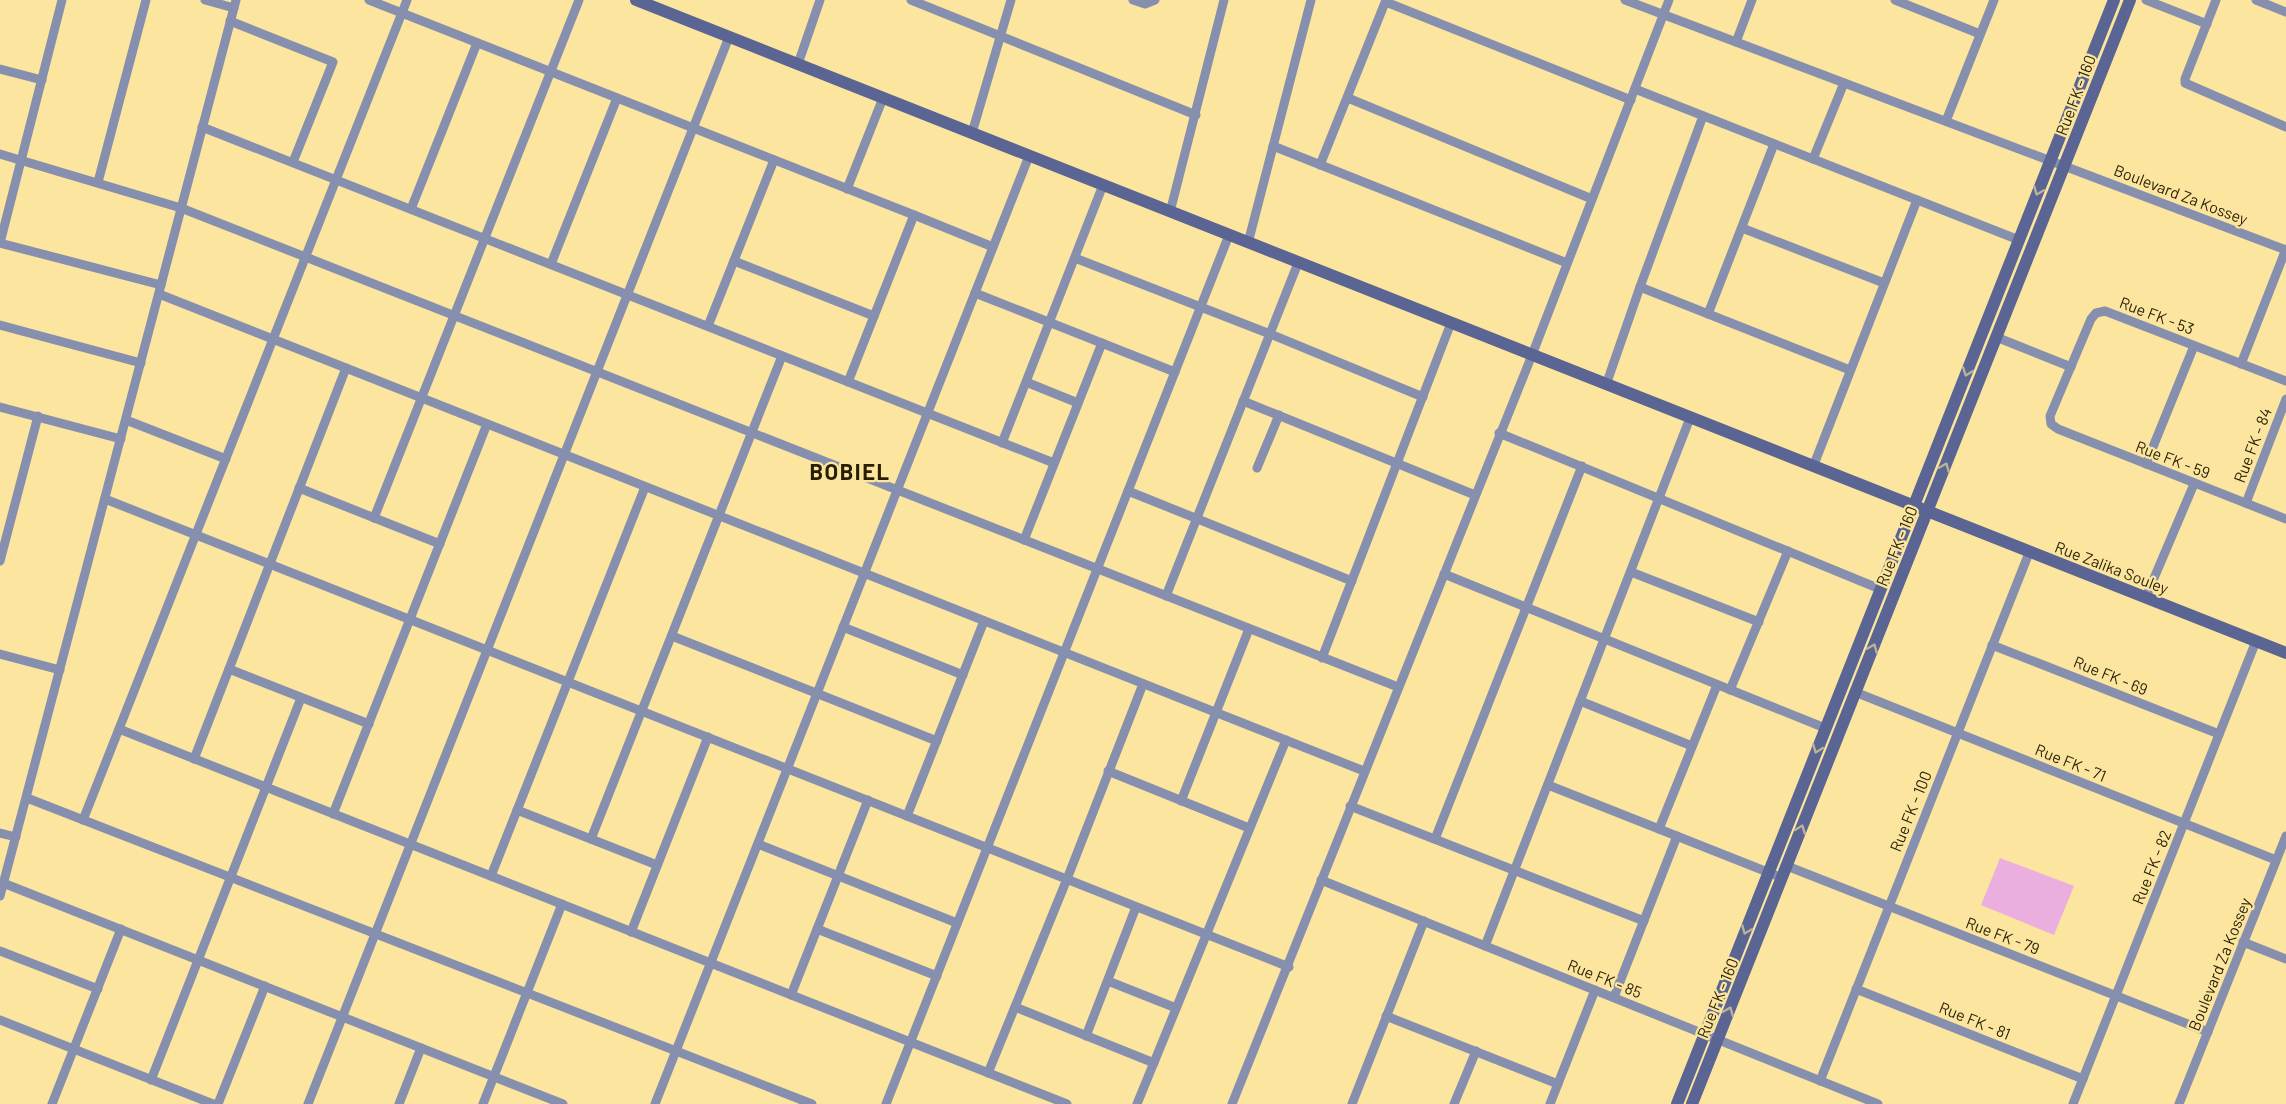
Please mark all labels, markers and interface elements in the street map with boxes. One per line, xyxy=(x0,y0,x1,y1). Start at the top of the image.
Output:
street label: Rue FK - 160 xyxy=(2051,52,2099,138)
street label: Boulevard Za Kossey xyxy=(2111,160,2251,229)
one-way arrow xyxy=(2033,185,2045,196)
street label: Rue FK - 53 xyxy=(2117,292,2197,338)
one-way arrow xyxy=(1961,367,1974,377)
street label: Rue FK - 84 xyxy=(2229,405,2275,485)
street label: Rue FK - 59 xyxy=(2133,436,2213,482)
district label: BOBIEL xyxy=(809,458,891,484)
one-way arrow xyxy=(1937,462,1950,473)
street label: Rue FK - 160 xyxy=(1871,503,1921,589)
street label: Rue Zalika Souley xyxy=(2053,537,2172,598)
one-way arrow xyxy=(1866,643,1878,654)
street label: Rue FK - 69 xyxy=(2071,652,2151,698)
street label: Rue FK - 71 xyxy=(2033,739,2109,785)
one-way arrow xyxy=(1812,743,1824,754)
street label: Rue FK - 100 xyxy=(1885,768,1935,854)
one-way arrow xyxy=(1794,825,1806,836)
street label: Rue FK - 82 xyxy=(2127,827,2175,907)
street label: Boulevard Za Kossey xyxy=(2184,894,2255,1033)
street label: Rue FK - 79 xyxy=(1963,912,2043,958)
one-way arrow xyxy=(1741,924,1753,935)
street label: Rue FK - 85 xyxy=(1565,955,1645,1001)
street label: Rue FK - 160 xyxy=(1692,955,1742,1041)
street label: Rue FK - 81 xyxy=(1937,997,2013,1043)
one-way arrow xyxy=(1722,1006,1734,1017)

